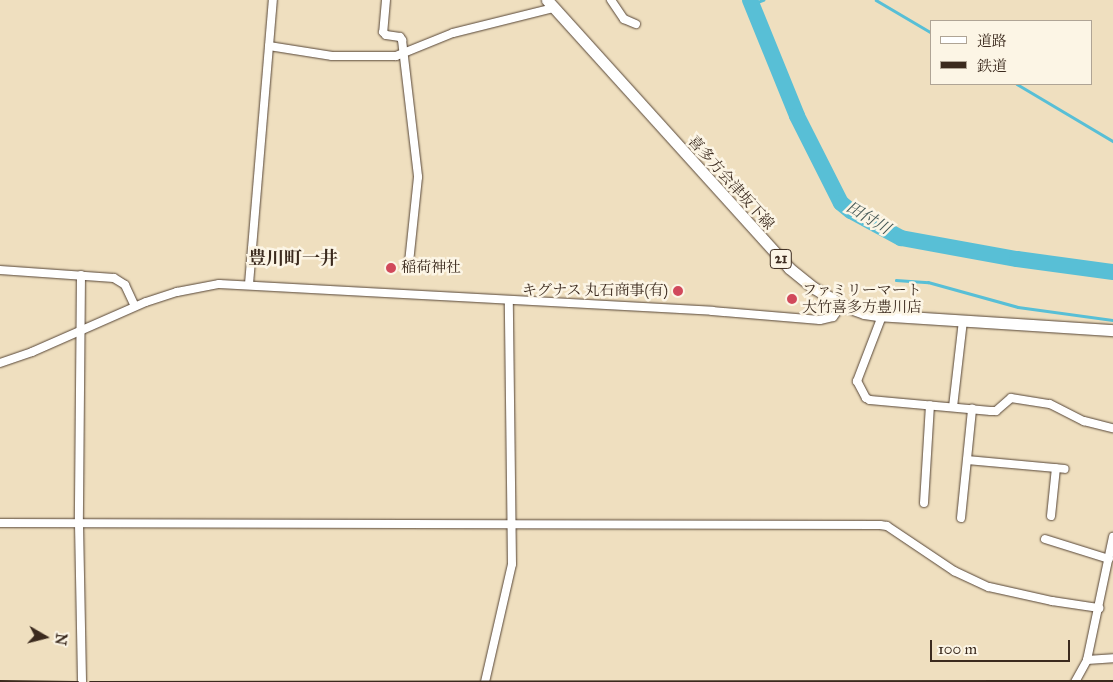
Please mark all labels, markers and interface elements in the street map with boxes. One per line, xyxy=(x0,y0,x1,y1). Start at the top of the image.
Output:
legend xyxy=(930,20,1093,85)
text: 道路 xyxy=(977,32,1007,50)
text: 鉄道 xyxy=(977,57,1007,75)
street label: 喜多方会津坂下線 xyxy=(684,132,778,234)
water label: 田付川 xyxy=(842,197,894,239)
district label: 豊川町一井 xyxy=(248,247,338,269)
road number: 21 xyxy=(770,248,792,270)
place label: 稲荷神社 xyxy=(401,259,461,277)
marker: 稲荷神社 xyxy=(385,262,397,274)
place label: ファミリーマート 大竹喜多方豊川店 xyxy=(802,281,922,316)
place label: キグナス 丸石商事(有) xyxy=(521,282,668,300)
marker: キグナス 丸石商事(有) xyxy=(672,285,684,297)
marker: ファミリーマート 大竹喜多方豊川店 xyxy=(786,293,798,305)
north arrow xyxy=(20,612,70,662)
scale bar xyxy=(933,630,1073,662)
text: N xyxy=(51,632,70,646)
text: 100 m xyxy=(938,640,977,658)

